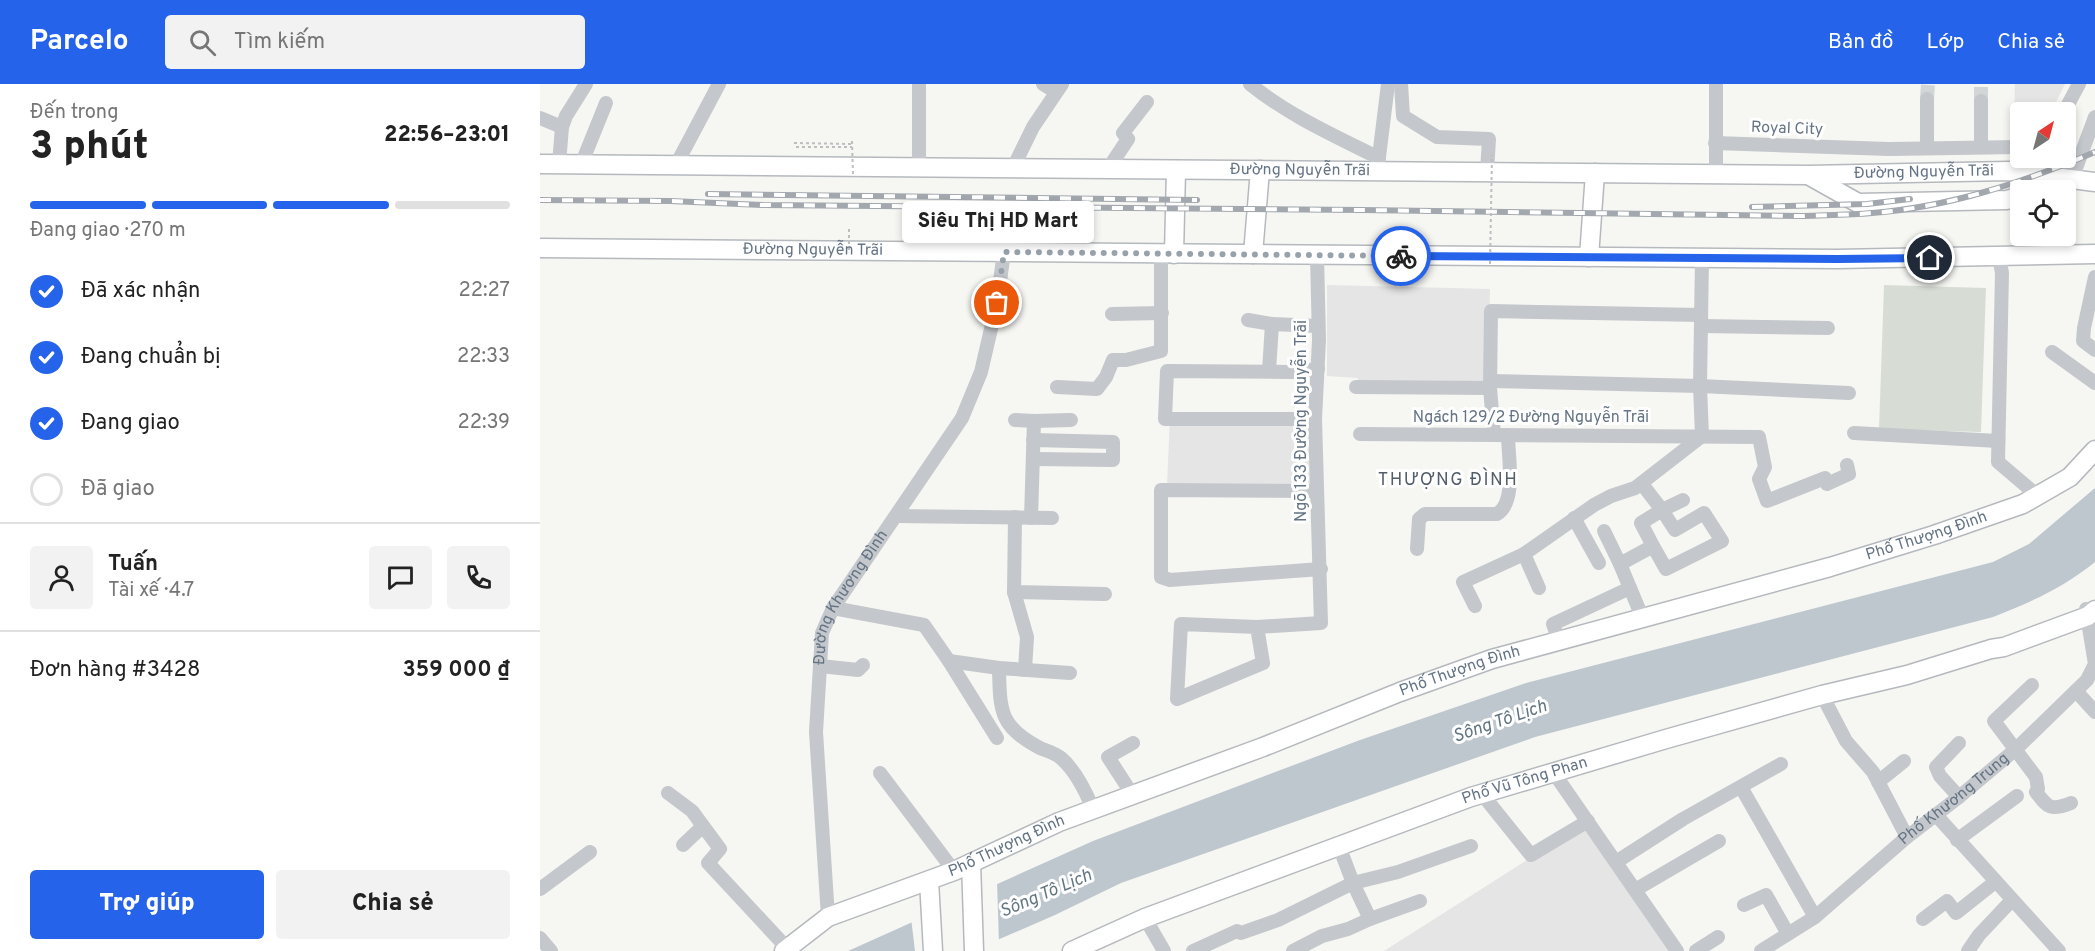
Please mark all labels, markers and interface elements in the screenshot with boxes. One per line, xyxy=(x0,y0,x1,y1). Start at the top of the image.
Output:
search box xyxy=(165,15,585,69)
text: Parcelo xyxy=(30,24,129,60)
icon: search xyxy=(186,26,219,59)
text: Tìm kiếm xyxy=(234,29,325,56)
text: Bản đồ xyxy=(1828,29,1894,56)
text: Lớp xyxy=(1927,29,1964,56)
text: Chia sẻ xyxy=(1997,29,2065,56)
text: Đến trong xyxy=(30,100,119,126)
north arrow xyxy=(2010,102,2076,168)
map controls xyxy=(2010,102,2076,246)
street label: Royal City xyxy=(1751,118,1823,140)
text: 22:56–23:01 xyxy=(384,122,510,149)
text: 3 phút xyxy=(30,124,148,173)
street label: Đường Nguyễn Trãi xyxy=(1230,159,1370,181)
street label: Đường Nguyễn Trãi xyxy=(1854,160,1994,184)
button: locate xyxy=(2010,180,2076,246)
callout: Siêu Thị HD Mart xyxy=(901,201,1093,243)
text: Siêu Thị HD Mart xyxy=(918,209,1078,235)
text: Đang giao · 270 m xyxy=(30,218,186,244)
courier xyxy=(1371,226,1431,286)
pin xyxy=(1904,232,1955,283)
street label: Đường Nguyễn Trãi xyxy=(743,239,883,261)
icon: bike xyxy=(1385,240,1418,273)
icon: home xyxy=(1913,241,1946,274)
icon: check xyxy=(30,275,63,308)
pin xyxy=(971,277,1022,328)
text: Đã xác nhận xyxy=(81,278,200,305)
text: 22:27 xyxy=(459,278,510,304)
icon: bag xyxy=(980,286,1013,319)
street label: Ngõ 133 Đường Nguyễn Trãi xyxy=(1290,320,1312,522)
icon: check xyxy=(30,341,63,374)
text: Đang chuẩn bị xyxy=(81,344,221,371)
text: 22:33 xyxy=(457,344,510,370)
street label: Ngách 129/2 Đường Nguyễn Trãi xyxy=(1413,406,1649,428)
icon: check xyxy=(30,407,63,440)
text: Đang giao xyxy=(81,410,180,437)
text: 22:39 xyxy=(457,410,510,436)
district label: THƯỢNG ĐÌNH xyxy=(1378,467,1518,492)
text: Đã giao xyxy=(81,476,155,503)
street label: Phố Thượng Đình xyxy=(1863,507,1990,565)
street label: Đường Khương Đình xyxy=(810,527,893,666)
button: person xyxy=(30,546,93,609)
button: chat xyxy=(369,546,432,609)
button: phone xyxy=(447,546,510,609)
text: Tuấn xyxy=(108,551,158,578)
text: Tài xế · 4.7 xyxy=(108,578,194,604)
street label: Phố Thượng Đình xyxy=(1397,642,1523,701)
text: Đơn hàng #3428 xyxy=(30,657,201,684)
text: 359 000 ₫ xyxy=(403,657,510,684)
water label: Sông Tô Lịch xyxy=(1450,695,1550,749)
street label: Phố Khương Trung xyxy=(1894,749,2013,850)
street label: Phố Vũ Tông Phan xyxy=(1459,753,1590,809)
street label: Phố Thượng Đình xyxy=(946,811,1068,882)
water label: Sông Tô Lịch xyxy=(996,864,1096,924)
button: Trợ giúp xyxy=(30,870,264,939)
button: Chia sẻ xyxy=(276,870,510,939)

